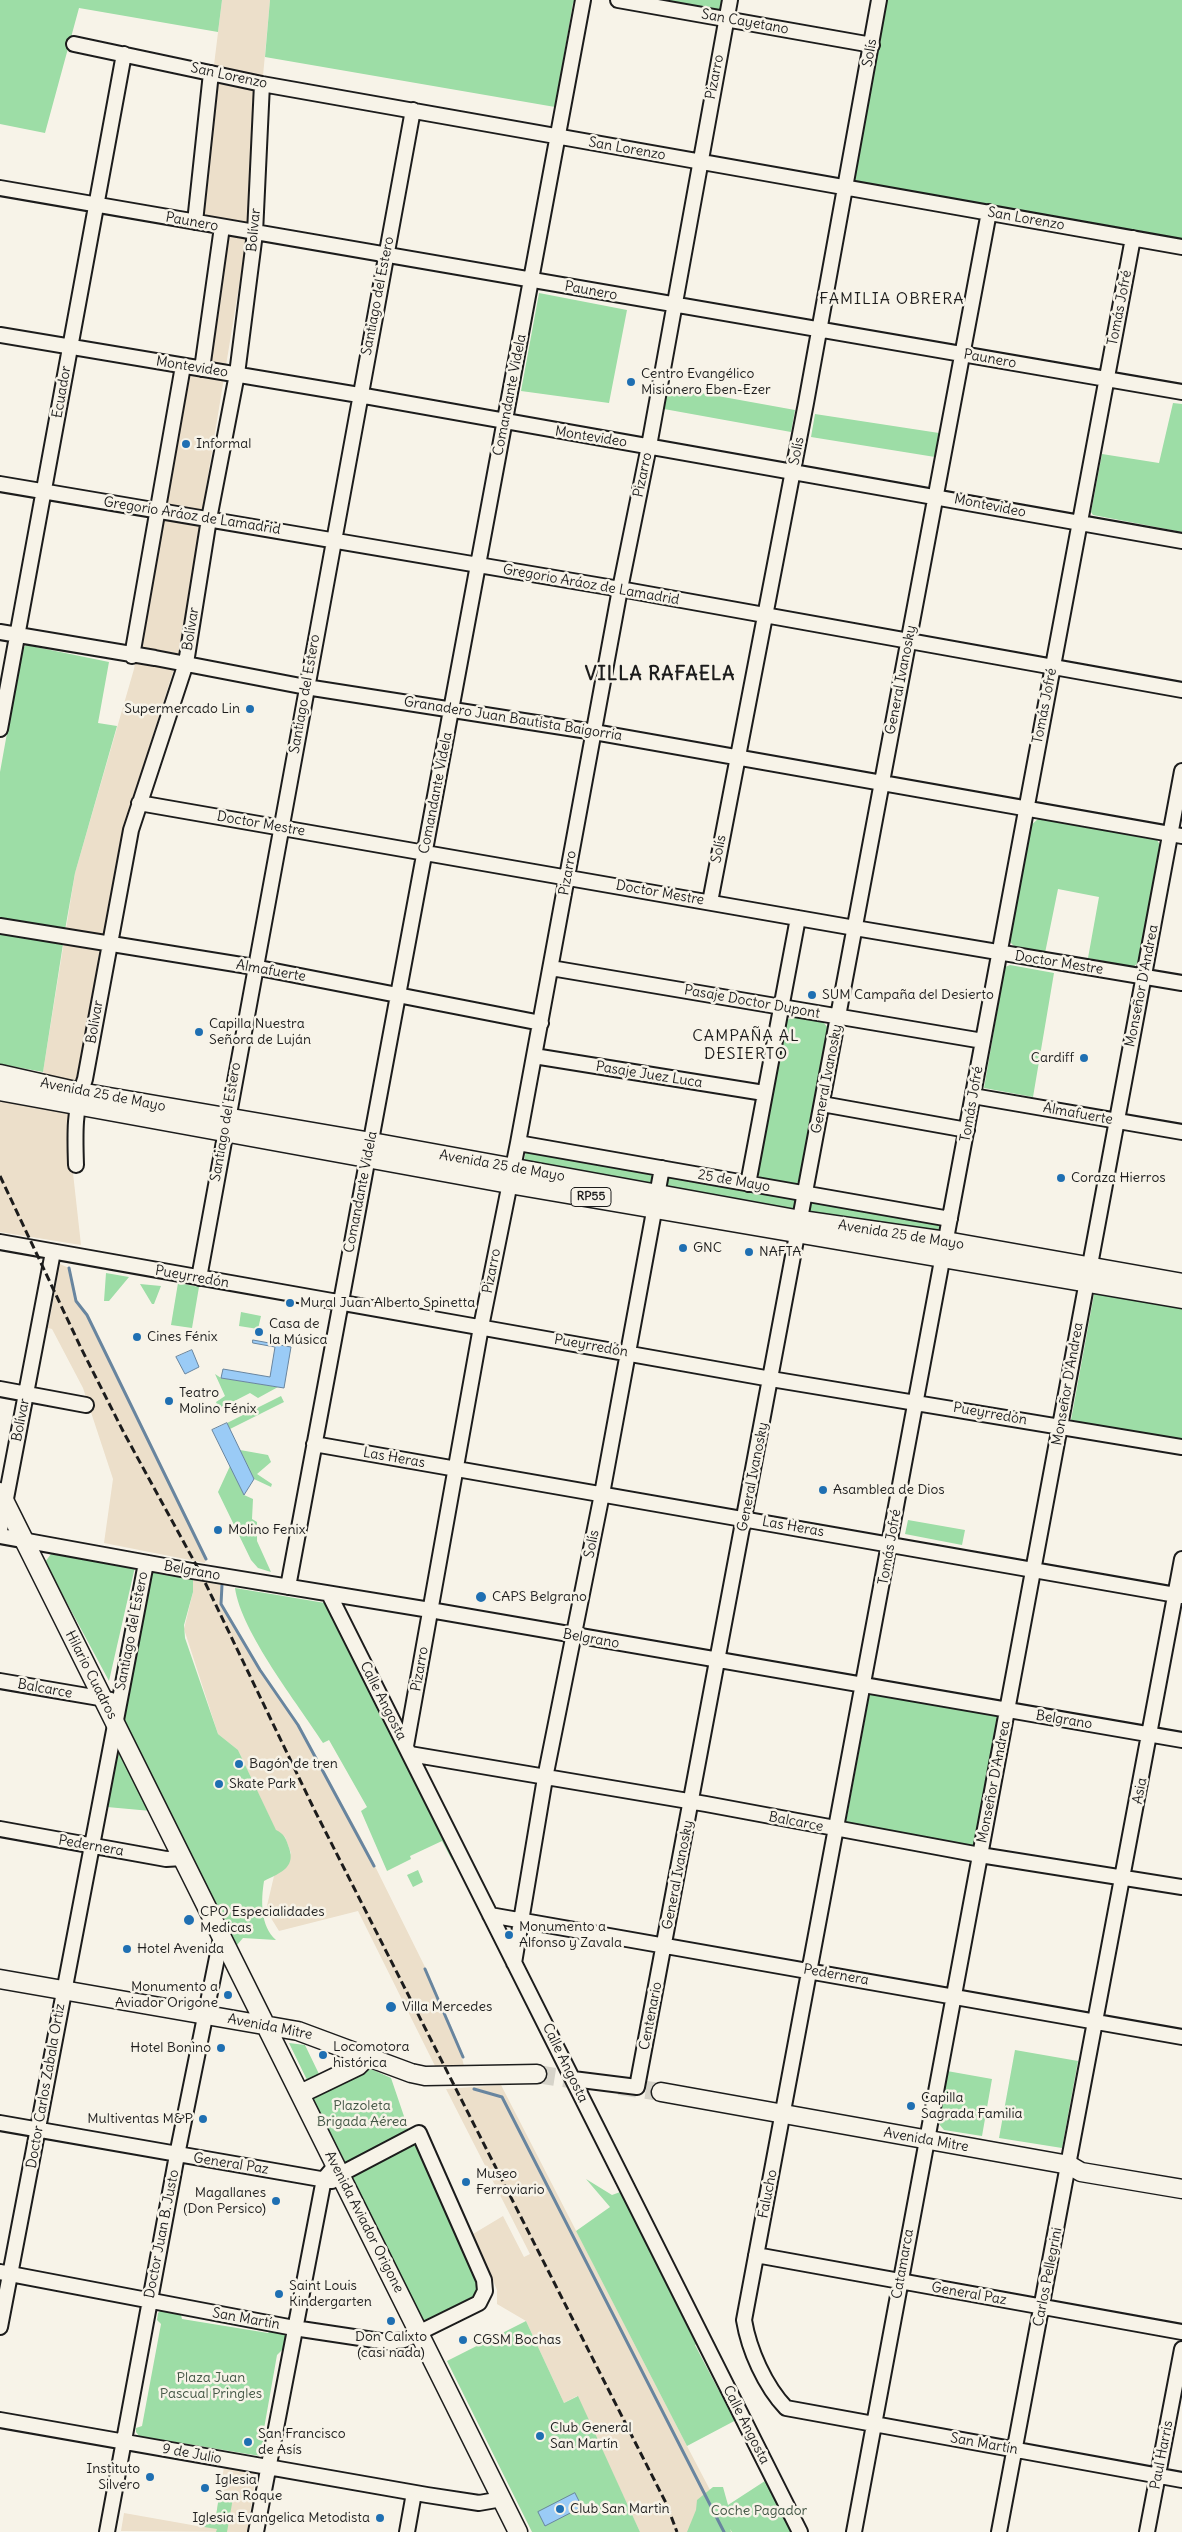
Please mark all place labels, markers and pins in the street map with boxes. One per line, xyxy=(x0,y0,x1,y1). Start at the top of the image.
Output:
place label: Centro Evangélico Misionero Eben-Ezer xyxy=(641,366,771,398)
marker: Centro Evangélico Misionero Eben-Ezer xyxy=(625,376,637,388)
place label: Informal xyxy=(196,436,251,452)
marker: Informal xyxy=(180,438,192,450)
place label: Supermercado Lin xyxy=(124,701,240,717)
marker: Supermercado Lin xyxy=(244,703,256,715)
place label: SUM Campaña del Desierto xyxy=(822,987,994,1003)
marker: SUM Campaña del Desierto xyxy=(806,989,818,1001)
place label: Capilla Nuestra Señora de Luján xyxy=(209,1016,311,1048)
marker: Capilla Nuestra Señora de Luján xyxy=(193,1026,205,1038)
place label: Cardiff xyxy=(1031,1050,1074,1066)
marker: Cardiff xyxy=(1078,1052,1090,1064)
place label: Coraza Hierros xyxy=(1071,1170,1166,1186)
marker: Coraza Hierros xyxy=(1055,1172,1067,1184)
place label: GNC xyxy=(693,1240,722,1256)
marker: GNC xyxy=(677,1242,689,1254)
place label: NAFTA xyxy=(759,1244,801,1260)
marker: NAFTA xyxy=(743,1246,755,1258)
place label: Mural Juan Alberto Spinetta xyxy=(300,1295,475,1311)
marker: Mural Juan Alberto Spinetta xyxy=(284,1297,296,1309)
place label: Casa de la Música xyxy=(269,1316,327,1348)
marker: Casa de la Música xyxy=(253,1326,265,1338)
place label: Cines Fénix xyxy=(147,1329,218,1345)
marker: Cines Fénix xyxy=(131,1331,143,1343)
place label: Teatro Molino Fénix xyxy=(179,1385,257,1418)
marker: Teatro Molino Fénix xyxy=(163,1395,175,1407)
place label: Asamblea de Dios xyxy=(833,1482,945,1498)
marker: Asamblea de Dios xyxy=(817,1484,829,1496)
place label: Molino Fenix xyxy=(228,1522,306,1538)
marker: Molino Fenix xyxy=(212,1524,224,1536)
place label: CAPS Belgrano xyxy=(492,1589,587,1605)
marker: CAPS Belgrano xyxy=(474,1590,488,1604)
place label: Bagón de tren xyxy=(249,1756,338,1772)
marker: Bagón de tren xyxy=(233,1758,245,1770)
place label: Skate Park xyxy=(229,1776,296,1792)
marker: Skate Park xyxy=(213,1778,225,1790)
place label: CPO Especialidades Medicas xyxy=(200,1904,325,1936)
marker: CPO Especialidades Medicas xyxy=(182,1913,196,1927)
place label: Monumento a Alfonso y Zavala xyxy=(519,1919,622,1951)
marker: Monumento a Alfonso y Zavala xyxy=(503,1929,515,1941)
place label: Hotel Avenida xyxy=(137,1941,224,1957)
marker: Hotel Avenida xyxy=(121,1943,133,1955)
place label: Monumento a Aviador Origone xyxy=(115,1979,218,2011)
marker: Monumento a Aviador Origone xyxy=(222,1989,234,2001)
place label: Villa Mercedes xyxy=(402,1999,492,2015)
marker: Villa Mercedes xyxy=(384,2000,398,2014)
place label: Locomotora histórica xyxy=(333,2039,409,2072)
place label: Hotel Bonino xyxy=(130,2040,211,2056)
marker: Hotel Bonino xyxy=(215,2042,227,2054)
marker: Locomotora histórica xyxy=(317,2049,329,2061)
place label: Capilla Sagrada Familia xyxy=(921,2090,1023,2122)
marker: Capilla Sagrada Familia xyxy=(905,2100,917,2112)
place label: Multiventas M&P xyxy=(87,2111,193,2127)
marker: Multiventas M&P xyxy=(197,2113,209,2125)
place label: Museo Ferroviario xyxy=(476,2166,545,2198)
marker: Museo Ferroviario xyxy=(460,2176,472,2188)
place label: Magallanes (Don Persico) xyxy=(183,2185,266,2218)
marker: Magallanes (Don Persico) xyxy=(270,2195,282,2207)
place label: Saint Louis Kindergarten xyxy=(289,2278,372,2310)
marker: Saint Louis Kindergarten xyxy=(273,2288,285,2300)
marker: Don Calixto (casi nada) xyxy=(385,2315,397,2327)
place label: Don Calixto (casi nada) xyxy=(355,2329,427,2362)
place label: CGSM Bochas xyxy=(473,2332,561,2348)
marker: CGSM Bochas xyxy=(457,2334,469,2346)
place label: Club General San Martín xyxy=(550,2420,632,2452)
place label: San Francisco de Asís xyxy=(258,2426,346,2458)
marker: Club General San Martín xyxy=(534,2430,546,2442)
marker: San Francisco de Asís xyxy=(242,2436,254,2448)
place label: Instituto Silvero xyxy=(86,2461,140,2494)
marker: Instituto Silvero xyxy=(144,2471,156,2483)
place label: Iglesia San Roque xyxy=(215,2472,282,2504)
marker: Iglesia San Roque xyxy=(199,2482,211,2494)
place label: Club San Martìn xyxy=(570,2501,670,2517)
marker: Club San Martìn xyxy=(554,2503,566,2515)
place label: Iglesia Evangelica Metodista xyxy=(192,2510,370,2526)
marker: Iglesia Evangelica Metodista xyxy=(374,2512,386,2524)

